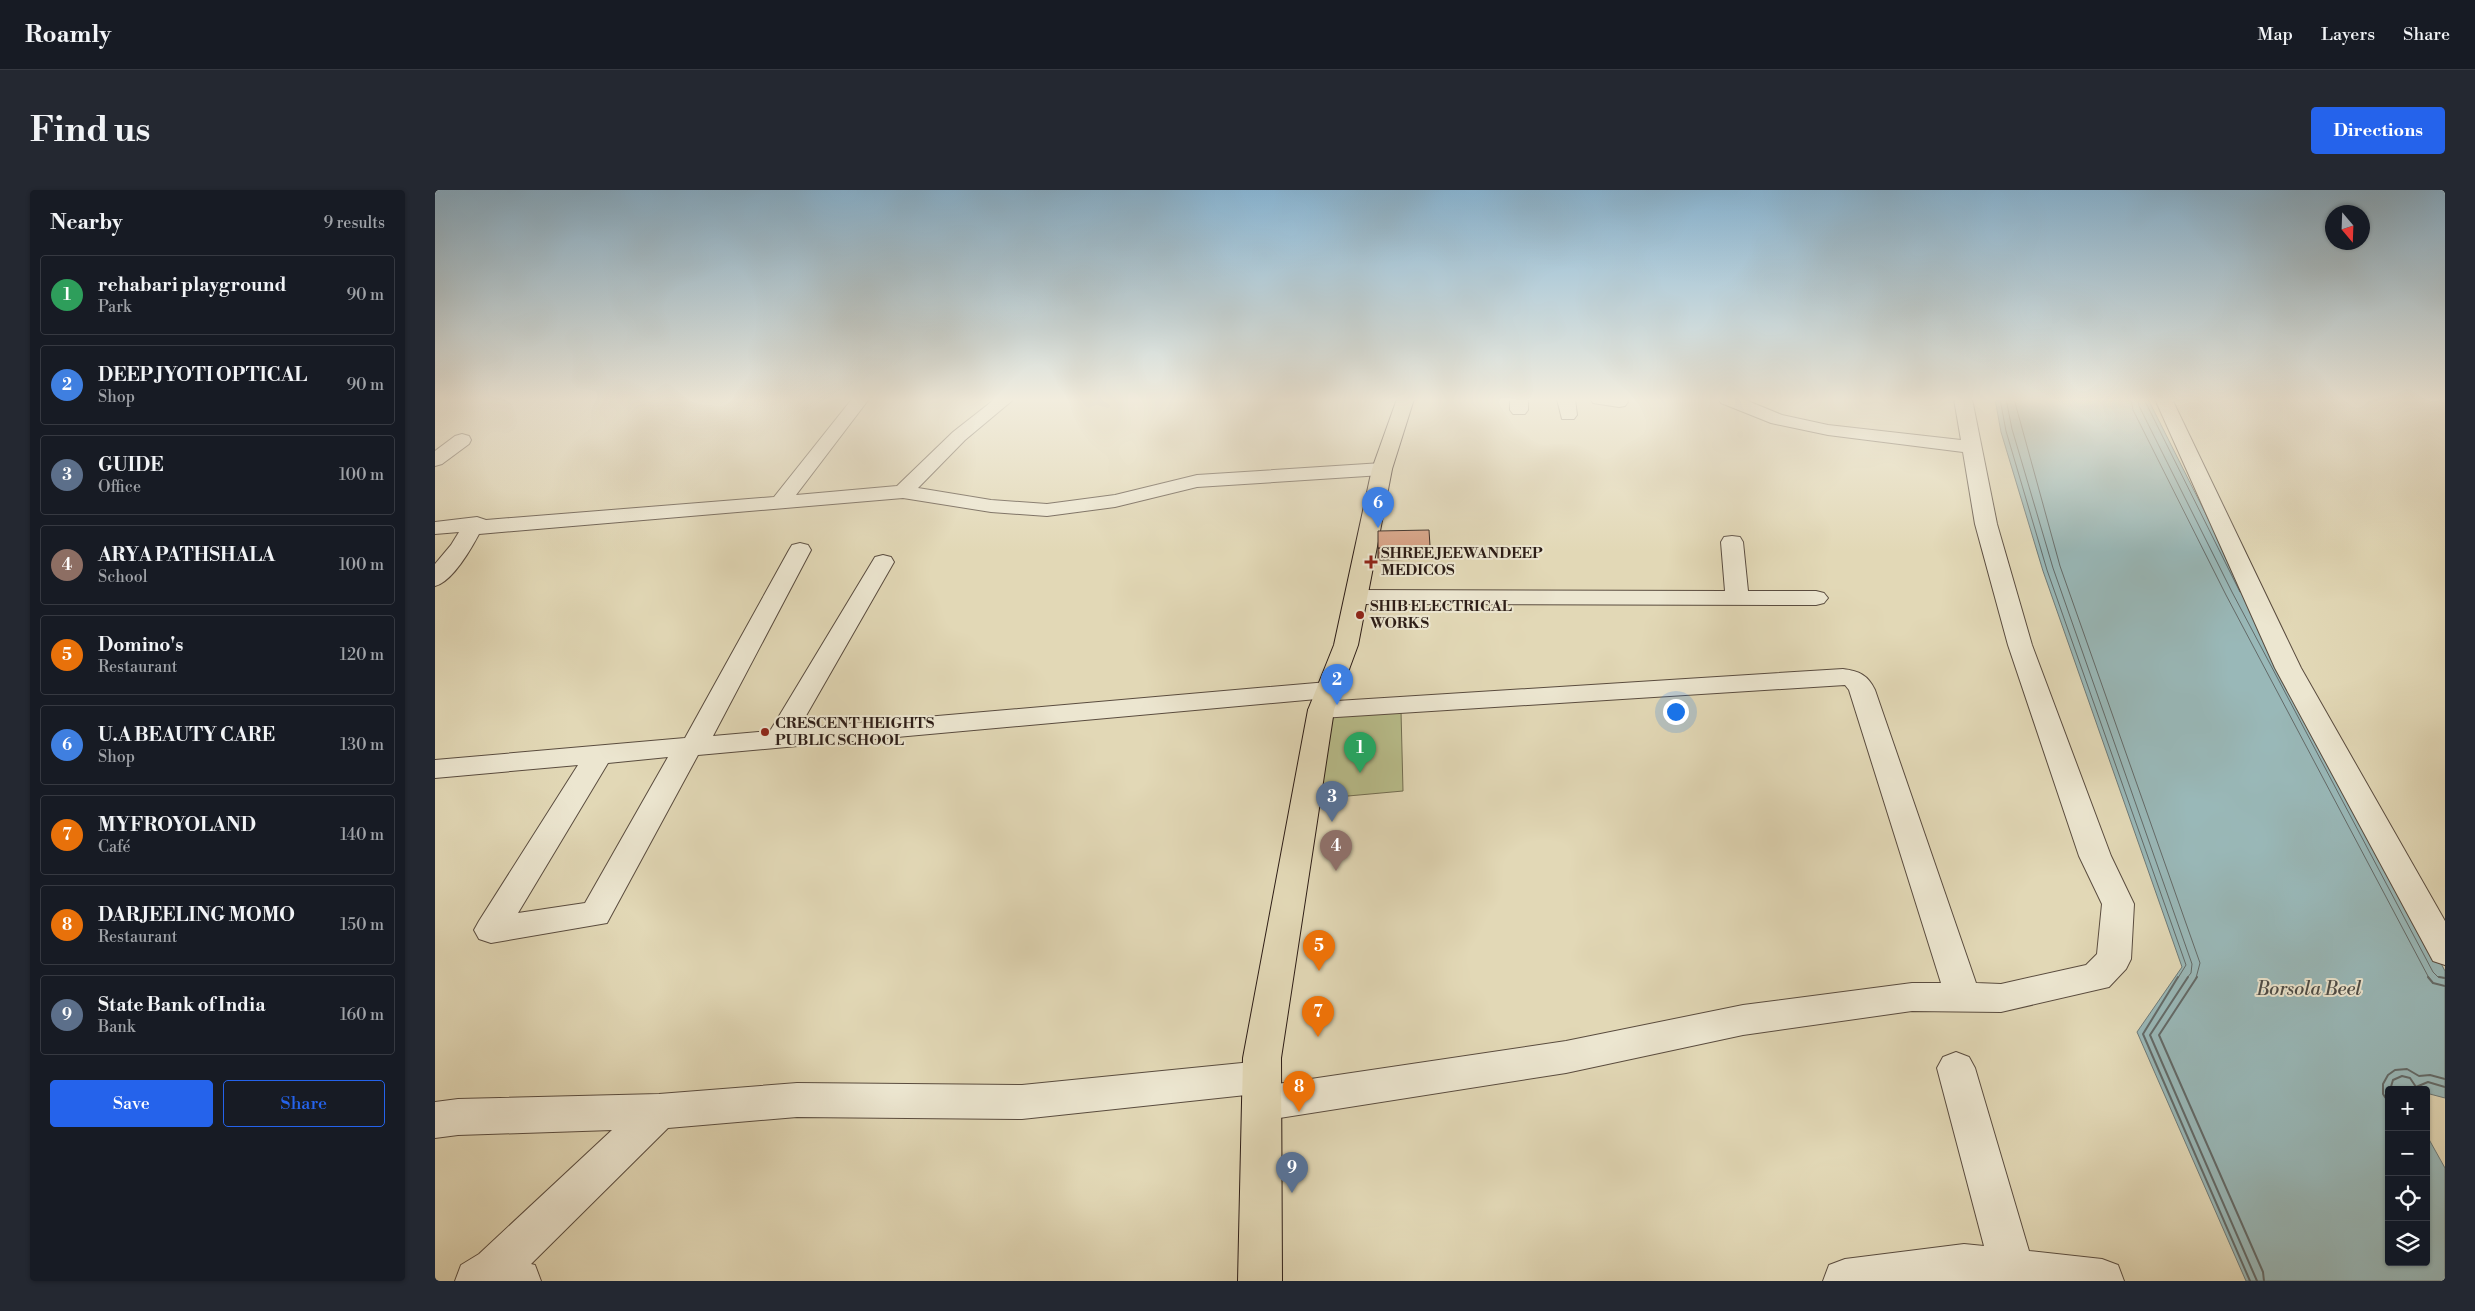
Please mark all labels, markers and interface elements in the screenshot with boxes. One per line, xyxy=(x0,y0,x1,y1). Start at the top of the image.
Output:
text: Roamly xyxy=(25,20,111,50)
text: Map xyxy=(2258,23,2293,46)
text: Layers xyxy=(2321,23,2375,46)
text: Share xyxy=(2403,23,2450,46)
button: Directions xyxy=(2311,107,2445,154)
text: Find us xyxy=(30,109,150,152)
north arrow xyxy=(2325,205,2370,250)
text: Nearby xyxy=(50,210,123,236)
text: 9 results xyxy=(324,213,385,233)
text: rehabari playground xyxy=(98,273,286,297)
text: 1 xyxy=(63,285,71,305)
text: 90 m xyxy=(346,285,384,305)
text: Park xyxy=(98,297,131,317)
text: DEEP JYOTI OPTICAL xyxy=(98,363,307,387)
text: 2 xyxy=(62,375,72,395)
text: 90 m xyxy=(346,375,384,395)
text: Shop xyxy=(98,387,135,407)
text: GUIDE xyxy=(98,453,163,477)
text: 3 xyxy=(62,465,72,485)
text: 100 m xyxy=(339,465,384,485)
text: Office xyxy=(98,477,141,497)
pin: 6 xyxy=(1362,487,1394,528)
text: ARYA PATHSHALA xyxy=(98,543,275,567)
place label: SHREE JEEWANDEEP MEDICOS xyxy=(1381,544,1543,580)
text: 4 xyxy=(62,555,72,575)
text: 100 m xyxy=(339,555,384,575)
marker: SHREE JEEWANDEEP MEDICOS xyxy=(1365,556,1377,568)
text: School xyxy=(98,567,147,587)
place label: SHIB ELECTRICAL WORKS xyxy=(1369,597,1512,633)
marker: SHIB ELECTRICAL WORKS xyxy=(1354,609,1366,621)
text: Domino's xyxy=(98,633,183,657)
text: 5 xyxy=(62,645,72,665)
text: 120 m xyxy=(340,645,384,665)
text: Restaurant xyxy=(98,657,177,677)
pin: 2 xyxy=(1321,664,1353,705)
your location xyxy=(1663,699,1689,725)
place label: CRESCENT HEIGHTS PUBLIC SCHOOL xyxy=(775,714,935,750)
text: U.A BEAUTY CARE xyxy=(98,723,275,747)
marker: CRESCENT HEIGHTS PUBLIC SCHOOL xyxy=(759,726,771,738)
pin: 1 xyxy=(1344,732,1376,773)
text: 6 xyxy=(62,735,72,755)
text: 130 m xyxy=(340,735,384,755)
text: Shop xyxy=(98,747,135,767)
pin: 3 xyxy=(1316,781,1348,822)
text: MYFROYOLAND xyxy=(98,813,256,837)
text: 7 xyxy=(62,825,72,845)
text: 140 m xyxy=(340,825,384,845)
pin: 4 xyxy=(1320,830,1352,871)
text: Café xyxy=(98,837,131,857)
text: DARJEELING MOMO xyxy=(98,903,295,927)
text: 8 xyxy=(62,915,72,935)
text: 150 m xyxy=(340,915,384,935)
text: Restaurant xyxy=(98,927,177,947)
pin: 5 xyxy=(1303,930,1335,971)
water label: Borsola Beel xyxy=(2256,977,2361,1001)
text: State Bank of India xyxy=(98,993,265,1017)
pin: 7 xyxy=(1302,996,1334,1037)
text: 9 xyxy=(62,1005,72,1025)
text: 160 m xyxy=(340,1005,384,1025)
text: Bank xyxy=(98,1017,135,1037)
pin: 8 xyxy=(1283,1071,1315,1112)
button: Save xyxy=(50,1080,213,1127)
button: Share xyxy=(223,1080,385,1127)
map controls xyxy=(2385,1086,2430,1266)
button: + xyxy=(2385,1086,2430,1131)
button: − xyxy=(2385,1131,2430,1176)
pin: 9 xyxy=(1276,1152,1308,1193)
button: locate xyxy=(2385,1176,2430,1221)
button: layers xyxy=(2385,1221,2430,1266)

